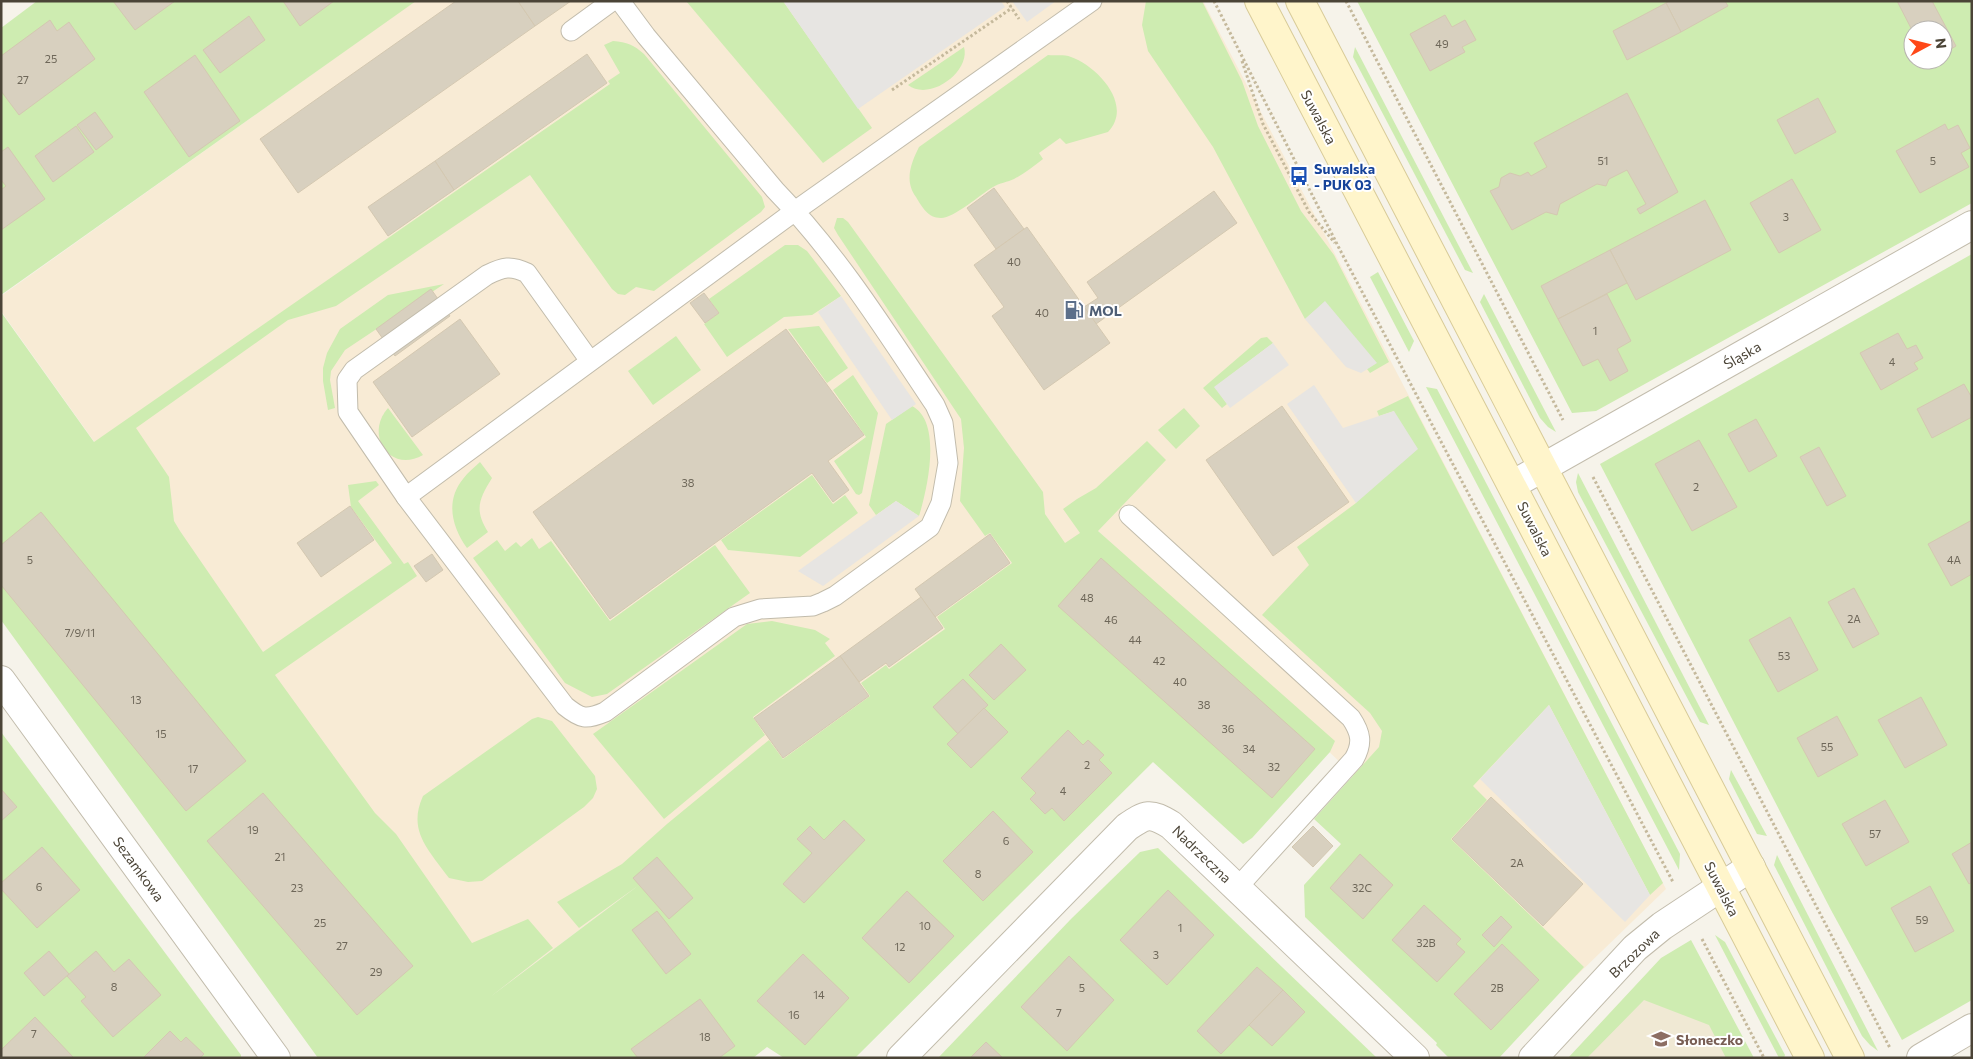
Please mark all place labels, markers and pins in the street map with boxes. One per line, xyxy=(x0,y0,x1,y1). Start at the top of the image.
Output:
place label: Suwalska - PUK 03 xyxy=(1314,160,1375,193)
bus stop icon: Suwalska - PUK 03 xyxy=(1288,165,1310,187)
fuel station icon: MOL xyxy=(1063,299,1085,321)
place label: MOL xyxy=(1089,302,1122,319)
school or university icon: Słoneczko xyxy=(1650,1028,1672,1050)
place label: Słoneczko xyxy=(1676,1031,1743,1048)

